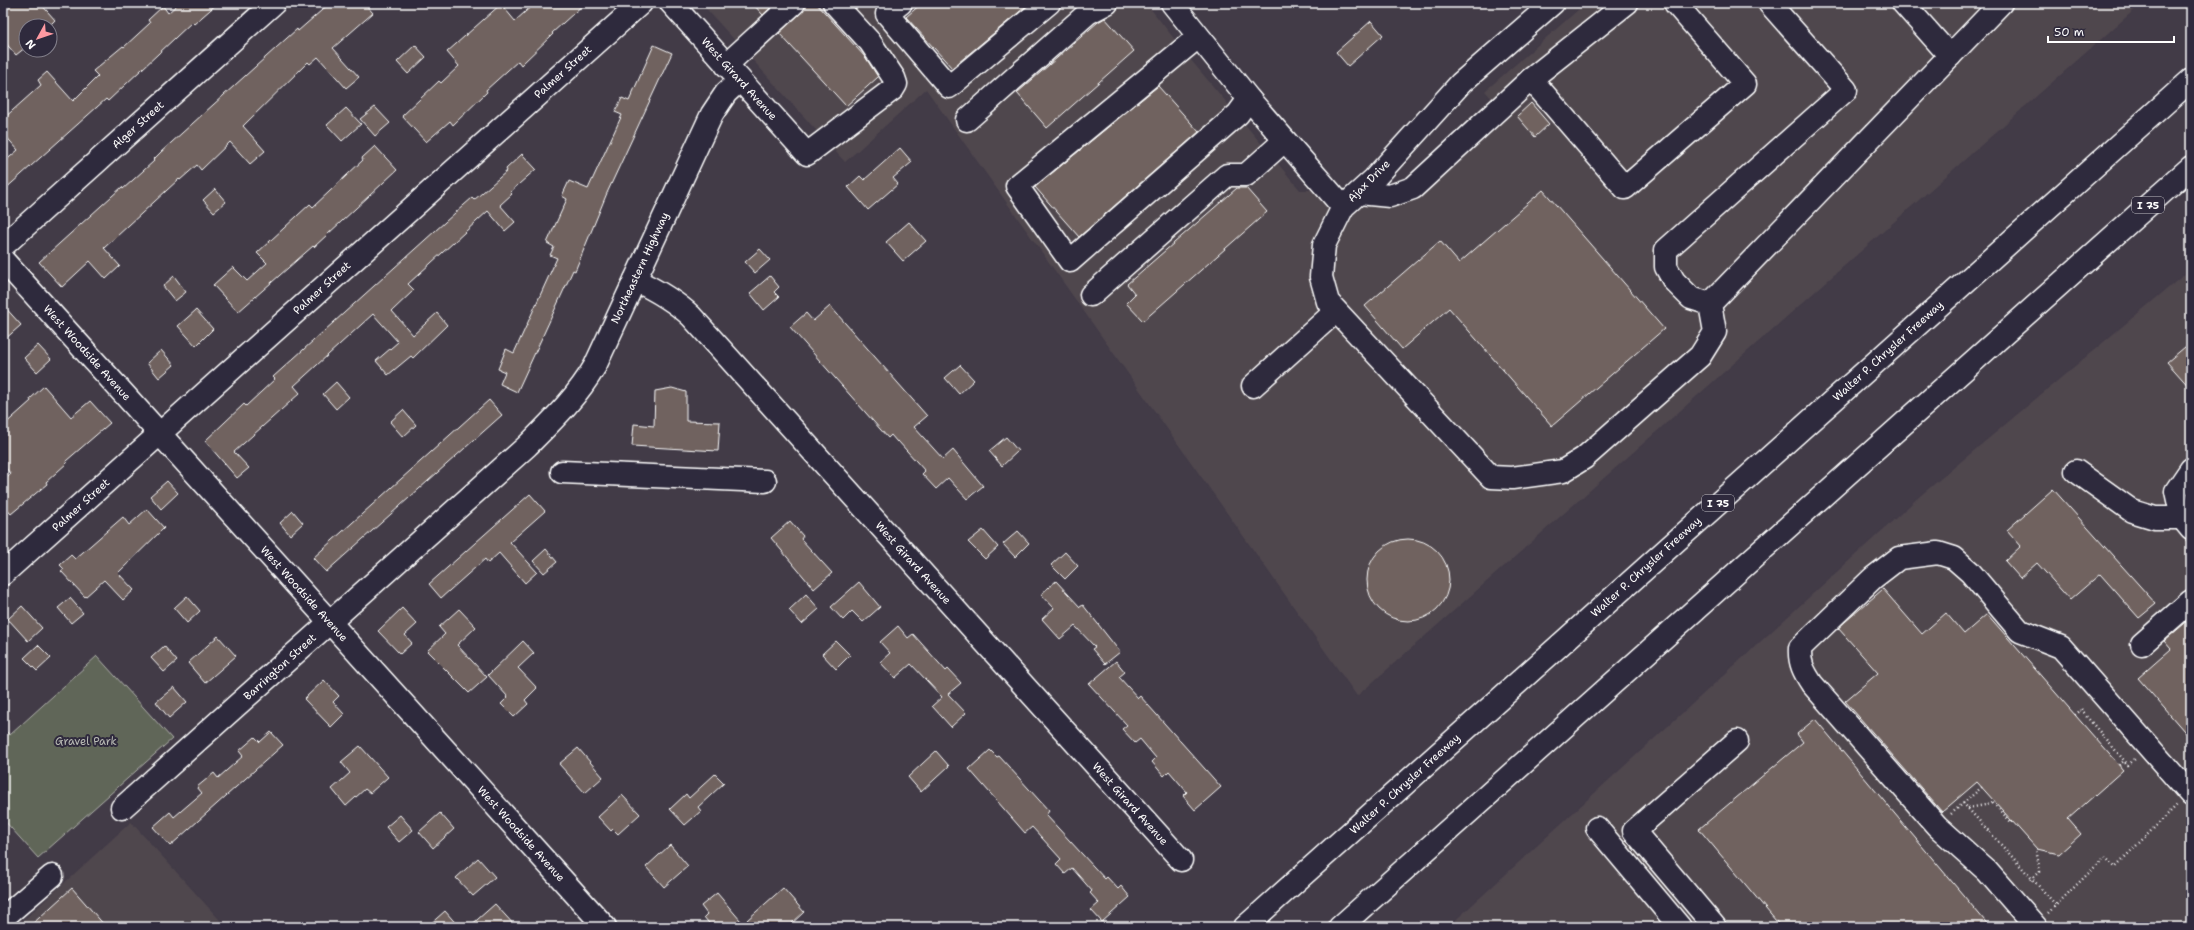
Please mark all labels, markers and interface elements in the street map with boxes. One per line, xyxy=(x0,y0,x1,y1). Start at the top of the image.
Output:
north arrow xyxy=(18,18,58,58)
scale bar xyxy=(2048,18,2174,44)
text: 50 m xyxy=(2054,24,2084,40)
street label: West Girard Avenue xyxy=(698,34,780,124)
text: N xyxy=(22,36,39,52)
street label: Palmer Street xyxy=(531,42,595,102)
street label: Alger Street xyxy=(109,98,167,152)
street label: Ajax Drive xyxy=(1345,157,1393,205)
road number: I 75 xyxy=(2132,197,2164,213)
street label: Northeastern Highway xyxy=(608,210,672,326)
street label: Palmer Street xyxy=(290,258,354,318)
street label: Walter P. Chrysler Freeway xyxy=(1830,297,1946,405)
street label: West Woodside Avenue xyxy=(40,302,134,404)
street label: Palmer Street xyxy=(49,475,113,535)
road number: I 75 xyxy=(1702,495,1734,511)
street label: Walter P. Chrysler Freeway xyxy=(1588,513,1704,621)
street label: West Girard Avenue xyxy=(872,518,954,608)
street label: West Woodside Avenue xyxy=(257,543,351,645)
street label: Barrington Street xyxy=(240,630,320,704)
street label: Walter P. Chrysler Freeway xyxy=(1347,730,1463,838)
park label: Gravel Park xyxy=(55,734,117,749)
street label: West Girard Avenue xyxy=(1089,759,1171,849)
street label: West Woodside Avenue xyxy=(474,783,568,885)

